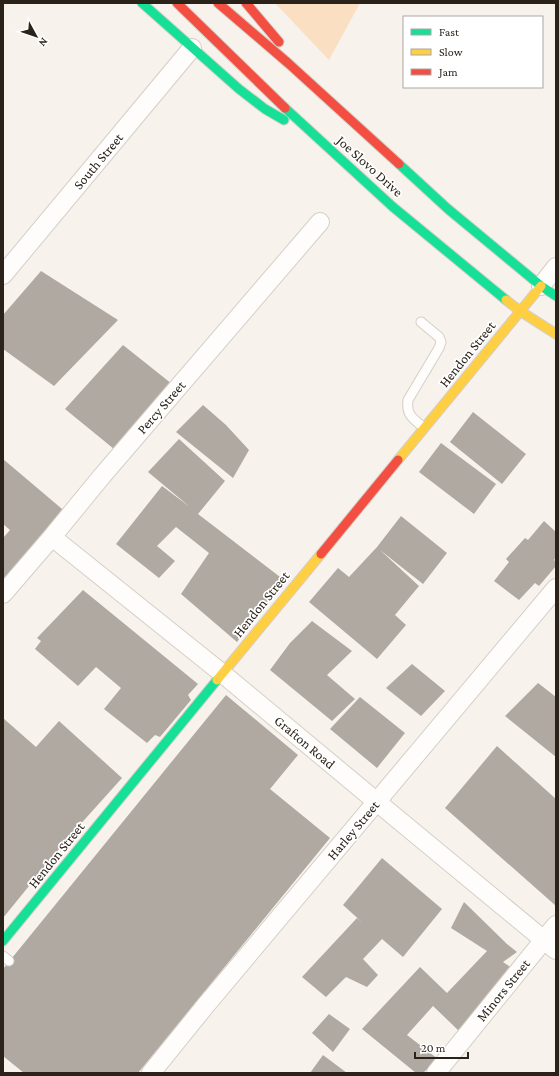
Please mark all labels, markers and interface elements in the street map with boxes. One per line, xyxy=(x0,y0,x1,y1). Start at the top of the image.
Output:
north arrow xyxy=(16,16,56,56)
legend xyxy=(403,16,543,88)
text: Fast xyxy=(439,25,460,39)
text: N xyxy=(36,36,51,50)
text: Slow xyxy=(439,45,463,59)
text: Jam xyxy=(438,65,458,79)
street label: South Street xyxy=(70,129,126,192)
street label: Joe Slovo Drive xyxy=(332,131,406,200)
street label: Hendon Street xyxy=(436,318,499,390)
street label: Percy Street xyxy=(134,377,189,437)
street label: Hendon Street xyxy=(230,568,293,640)
street label: Grafton Road xyxy=(271,712,339,772)
street label: Harley Street xyxy=(324,797,383,863)
street label: Hendon Street xyxy=(25,819,88,891)
street label: Minors Street xyxy=(473,955,533,1024)
scale bar xyxy=(415,1034,468,1060)
text: 20 m xyxy=(421,1041,446,1055)

